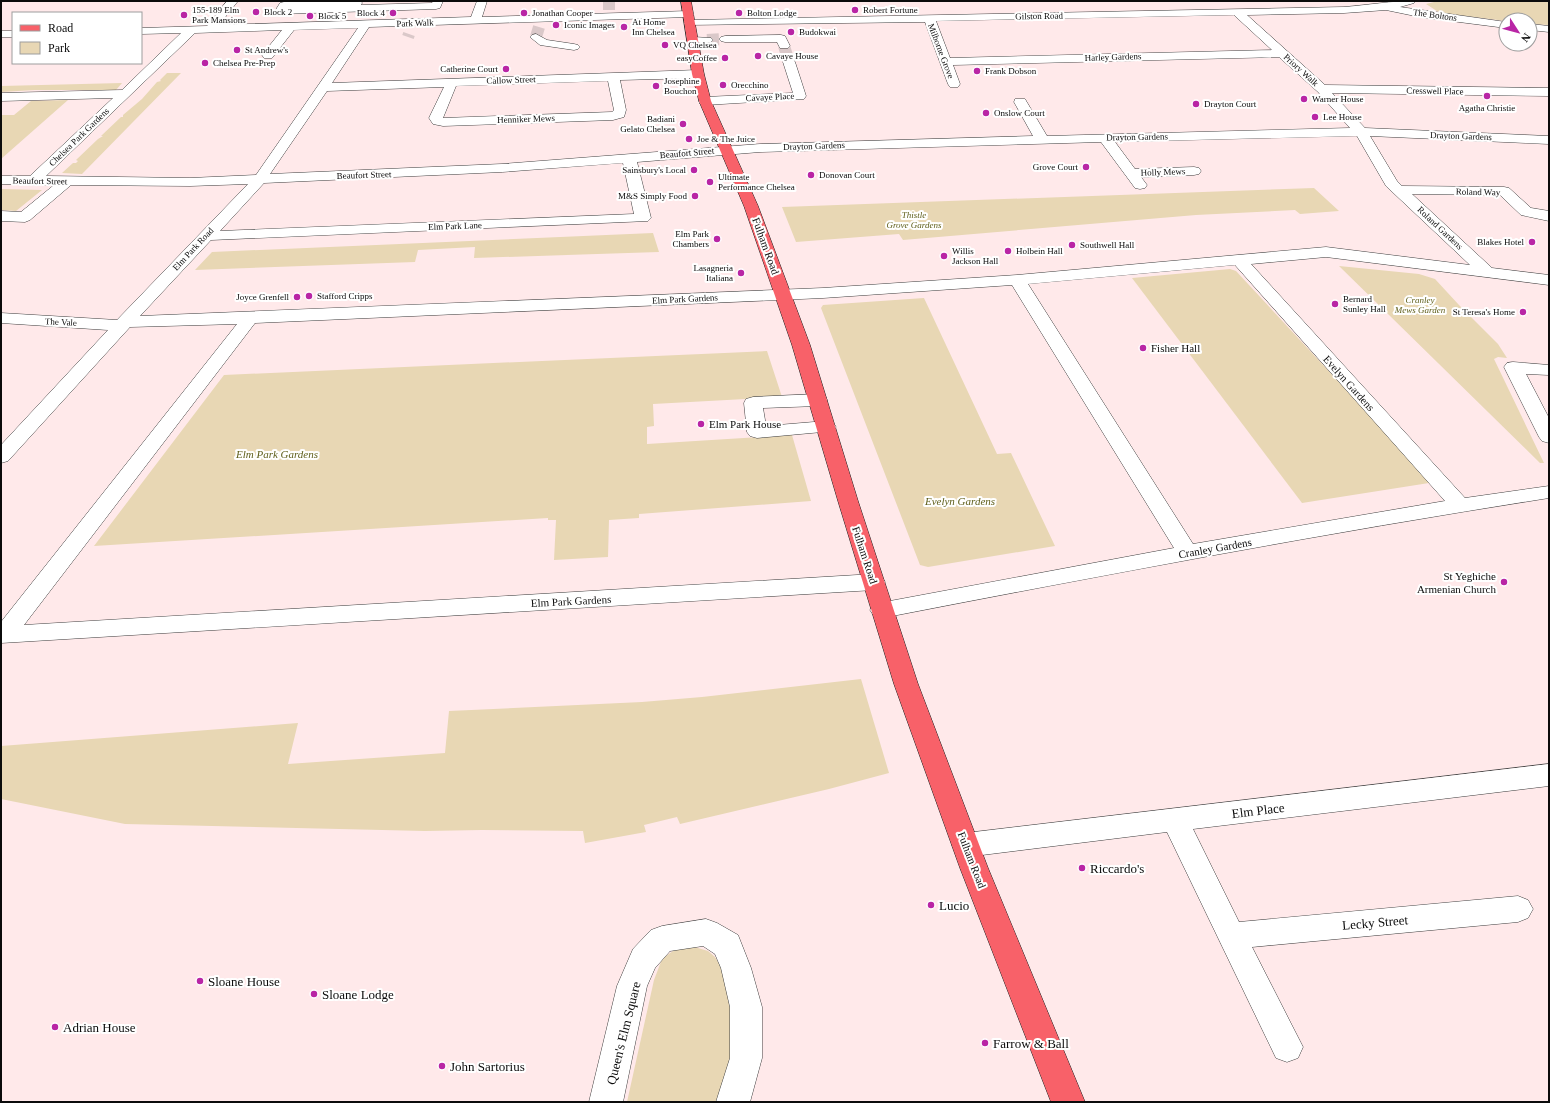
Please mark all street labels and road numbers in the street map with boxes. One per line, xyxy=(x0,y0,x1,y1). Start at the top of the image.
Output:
street label: The Boltons xyxy=(1412,7,1458,23)
street label: Gilston Road xyxy=(1015,11,1063,21)
street label: Park Walk xyxy=(396,17,434,29)
street label: Milborne Grove xyxy=(926,22,956,80)
street label: Harley Gardens xyxy=(1084,51,1142,63)
street label: Priory Walk xyxy=(1282,52,1321,89)
street label: Callow Street xyxy=(486,74,536,86)
street label: Cresswell Place xyxy=(1406,86,1464,96)
street label: Cavaye Place xyxy=(745,91,795,103)
street label: Chelsea Park Gardens xyxy=(47,105,111,168)
street label: Henniker Mews xyxy=(497,113,556,125)
street label: Drayton Gardens xyxy=(1430,130,1493,142)
street label: Drayton Gardens xyxy=(1106,131,1168,143)
street label: Drayton Gardens xyxy=(783,140,846,152)
street label: Beaufort Street xyxy=(659,146,715,160)
street label: Holly Mews xyxy=(1140,166,1186,178)
street label: Beaufort Street xyxy=(336,169,392,181)
street label: Beaufort Street xyxy=(13,176,68,186)
street label: Roland Way xyxy=(1456,187,1501,197)
street label: Roland Gardens xyxy=(1415,204,1465,252)
street label: Fulham Road xyxy=(750,216,782,277)
street label: Elm Park Lane xyxy=(428,220,482,232)
street label: Elm Park Road xyxy=(171,225,216,273)
street label: Elm Park Gardens xyxy=(652,292,719,306)
street label: The Vale xyxy=(45,316,77,328)
street label: Evelyn Gardens xyxy=(1321,353,1377,413)
street label: Fulham Road xyxy=(850,525,880,586)
street label: Cranley Gardens xyxy=(1177,536,1253,560)
street label: Elm Park Gardens xyxy=(530,593,612,609)
street label: Elm Place xyxy=(1231,800,1286,821)
street label: Fulham Road xyxy=(956,830,988,890)
street label: Lecky Street xyxy=(1341,912,1409,933)
street label: Queen's Elm Square xyxy=(603,980,644,1086)

